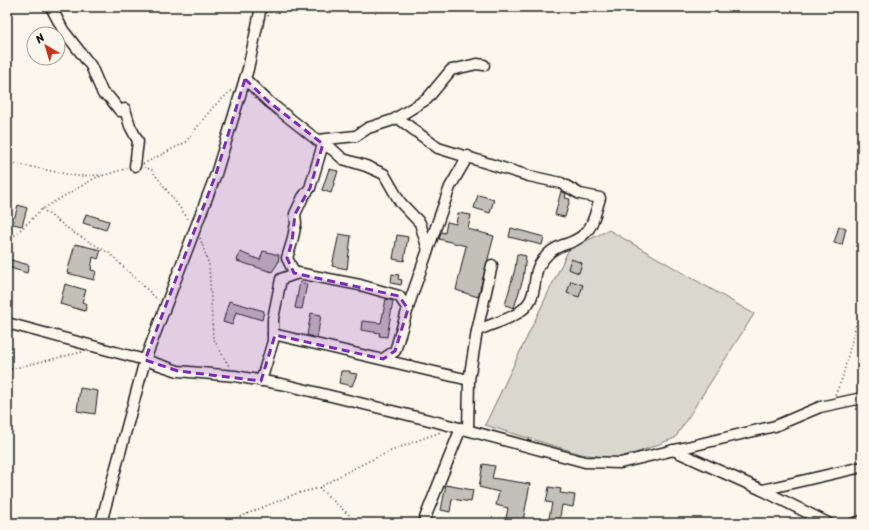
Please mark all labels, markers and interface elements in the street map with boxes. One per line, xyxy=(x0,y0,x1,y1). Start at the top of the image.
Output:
north arrow xyxy=(26,26,66,66)
text: N xyxy=(31,28,49,49)

